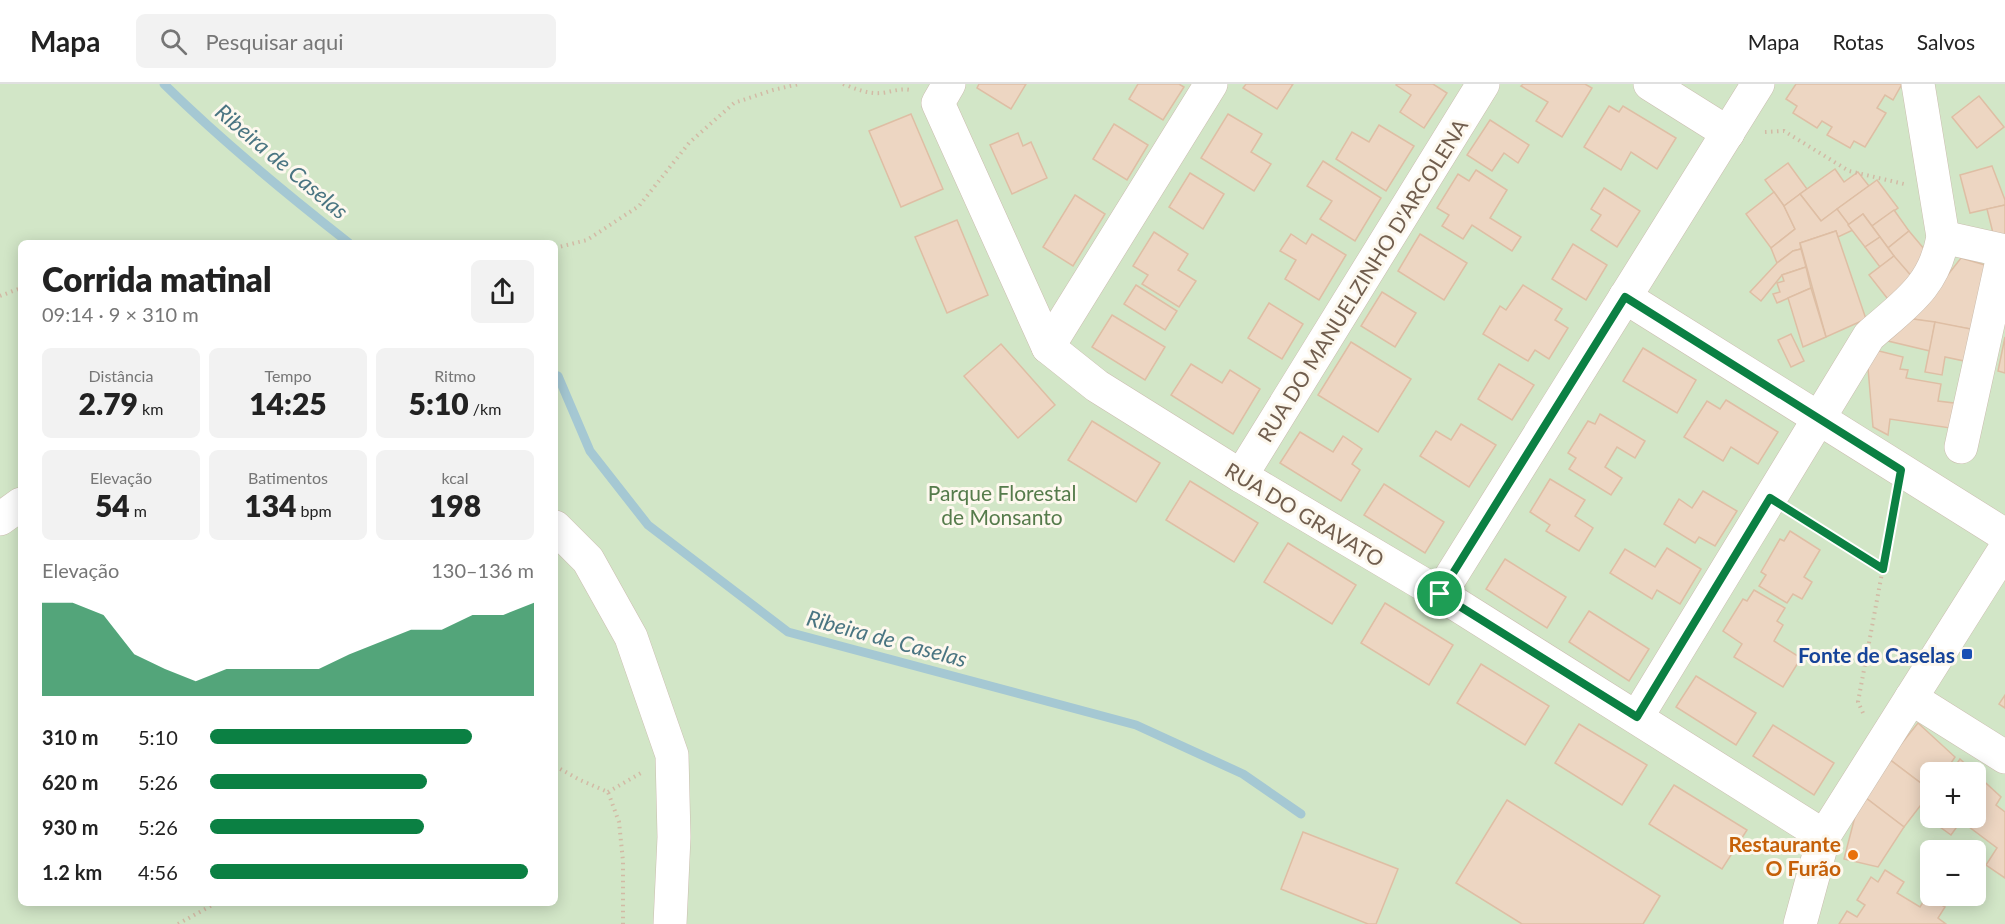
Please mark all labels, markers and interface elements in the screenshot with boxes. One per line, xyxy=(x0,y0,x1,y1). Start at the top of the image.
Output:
search box xyxy=(136,14,556,68)
text: Mapa xyxy=(30,24,100,58)
icon: search xyxy=(157,25,190,58)
text: Pesquisar aqui xyxy=(205,28,344,55)
text: Mapa xyxy=(1748,29,1800,54)
text: Rotas xyxy=(1833,29,1884,54)
text: Salvos xyxy=(1917,29,1975,54)
water label: Ribeira de Caselas xyxy=(210,98,354,224)
street label: RUA DO MANUELZINHO D'ARCOLENA xyxy=(1252,113,1473,446)
text: Corrida matinal xyxy=(42,259,272,299)
button: share xyxy=(471,260,534,323)
text: 09:14 · 9 × 310 m xyxy=(42,302,199,326)
text: Distância xyxy=(89,366,153,385)
text: Tempo xyxy=(264,366,312,385)
text: Ritmo xyxy=(434,366,476,385)
text: 2.79 xyxy=(79,385,138,421)
text: 14:25 xyxy=(249,385,327,421)
text: 5:10 xyxy=(409,385,469,421)
text: km xyxy=(138,399,163,418)
text: /km xyxy=(469,399,501,418)
street label: RUA DO GRAVATO xyxy=(1221,457,1389,571)
text: Elevação xyxy=(90,468,152,487)
text: Batimentos xyxy=(248,468,328,487)
text: kcal xyxy=(441,468,469,487)
park label: Parque Florestal de Monsanto xyxy=(928,480,1076,529)
text: 54 xyxy=(95,487,130,523)
text: 134 xyxy=(244,487,297,523)
text: 198 xyxy=(429,487,481,523)
text: m xyxy=(130,501,147,520)
text: bpm xyxy=(297,501,332,520)
text: Elevação xyxy=(42,558,119,582)
text: 130–136 m xyxy=(431,558,534,582)
pin xyxy=(1414,568,1465,619)
icon: arrive xyxy=(1423,577,1456,610)
water label: Ribeira de Caselas xyxy=(804,604,970,672)
place label: Fonte de Caselas xyxy=(1798,642,1955,667)
marker: Fonte de Caselas xyxy=(1960,647,1974,661)
text: 310 m xyxy=(42,725,98,749)
text: 5:10 xyxy=(138,725,178,749)
map controls xyxy=(1920,762,1986,906)
button: + xyxy=(1920,762,1986,828)
text: 620 m xyxy=(42,770,98,794)
text: 5:26 xyxy=(138,770,178,794)
text: 930 m xyxy=(42,815,98,839)
text: 5:26 xyxy=(138,815,178,839)
place label: Restaurante O Furão xyxy=(1728,831,1841,880)
button: − xyxy=(1920,840,1986,906)
marker: Restaurante O Furão xyxy=(1846,848,1860,862)
text: 1.2 km xyxy=(42,860,102,884)
text: 4:56 xyxy=(138,860,178,884)

